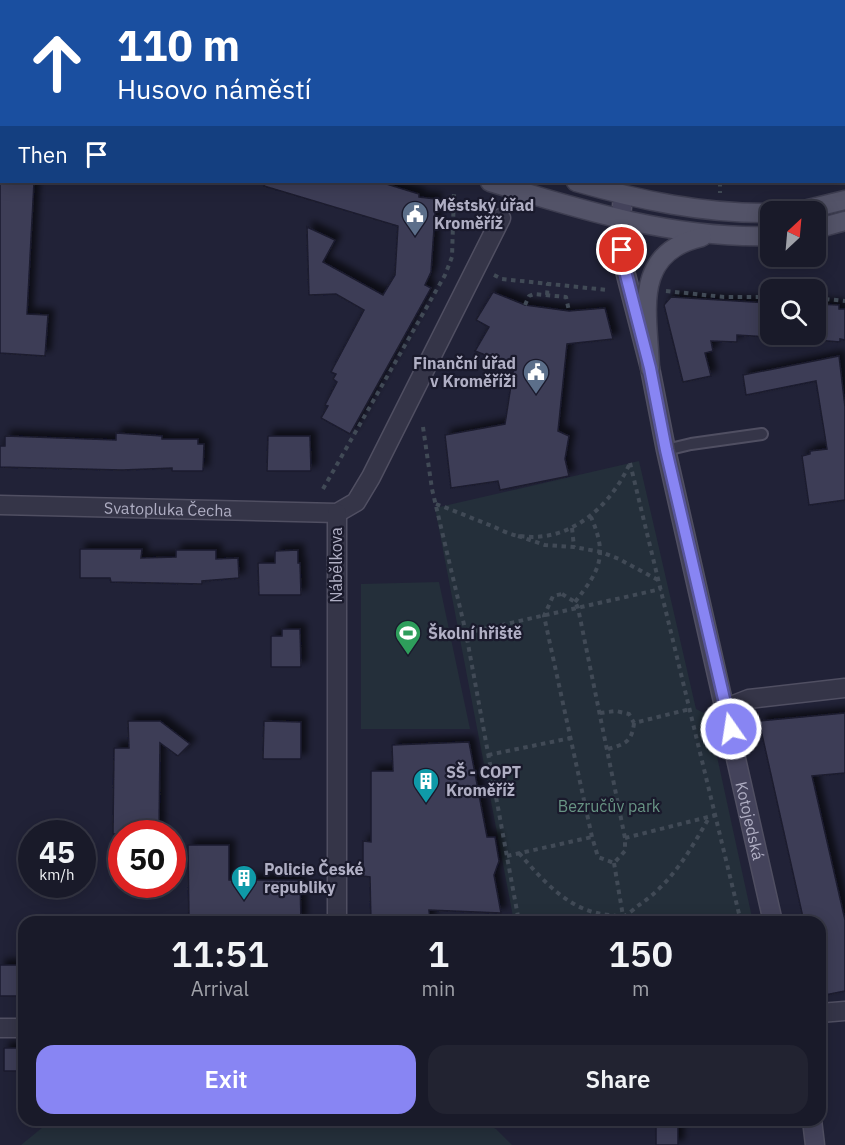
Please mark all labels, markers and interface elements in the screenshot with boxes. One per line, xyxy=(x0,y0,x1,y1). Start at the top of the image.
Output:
text: 110 m xyxy=(117,18,240,73)
icon: ahead xyxy=(18,24,96,102)
text: Husovo náměstí xyxy=(117,71,311,106)
icon: arrive xyxy=(80,138,113,171)
text: Then xyxy=(18,140,68,169)
place label: Městský úřad Kroměříž xyxy=(434,195,534,233)
public building icon: Městský úřad Kroměříž xyxy=(400,199,430,237)
north arrow xyxy=(760,201,826,267)
map controls xyxy=(760,201,826,345)
pin xyxy=(596,224,647,275)
icon: arrive xyxy=(605,233,638,266)
button: search xyxy=(760,279,826,345)
place label: Finanční úřad v Kroměříži xyxy=(413,353,516,391)
public building icon: Finanční úřad v Kroměříži xyxy=(521,357,551,395)
street label: Svatopluka Čecha xyxy=(104,497,233,521)
street label: Nábělkova xyxy=(326,527,346,603)
sports icon: Školní hřiště xyxy=(393,618,423,656)
place label: Školní hřiště xyxy=(428,622,522,643)
position arrow xyxy=(699,697,763,761)
place label: SŠ - COPT Kroměříž xyxy=(446,761,521,800)
building icon: SŠ - COPT Kroměříž xyxy=(411,766,441,804)
street label: Kotojedská xyxy=(731,779,769,862)
park label: Bezručův park xyxy=(558,796,661,816)
speed limit sign: 50 xyxy=(108,820,186,898)
text: 45 xyxy=(39,832,75,871)
place label: Policie České republiky xyxy=(264,858,364,897)
building icon: Policie České republiky xyxy=(229,863,259,901)
text: km/h xyxy=(39,865,75,884)
text: 11:51 xyxy=(171,930,269,977)
text: 1 xyxy=(428,930,449,977)
text: 150 xyxy=(608,930,673,977)
text: Arrival xyxy=(191,975,249,1002)
text: min xyxy=(422,975,455,1002)
text: m xyxy=(632,975,649,1002)
button: Exit xyxy=(36,1045,416,1114)
button: Share xyxy=(428,1045,808,1114)

